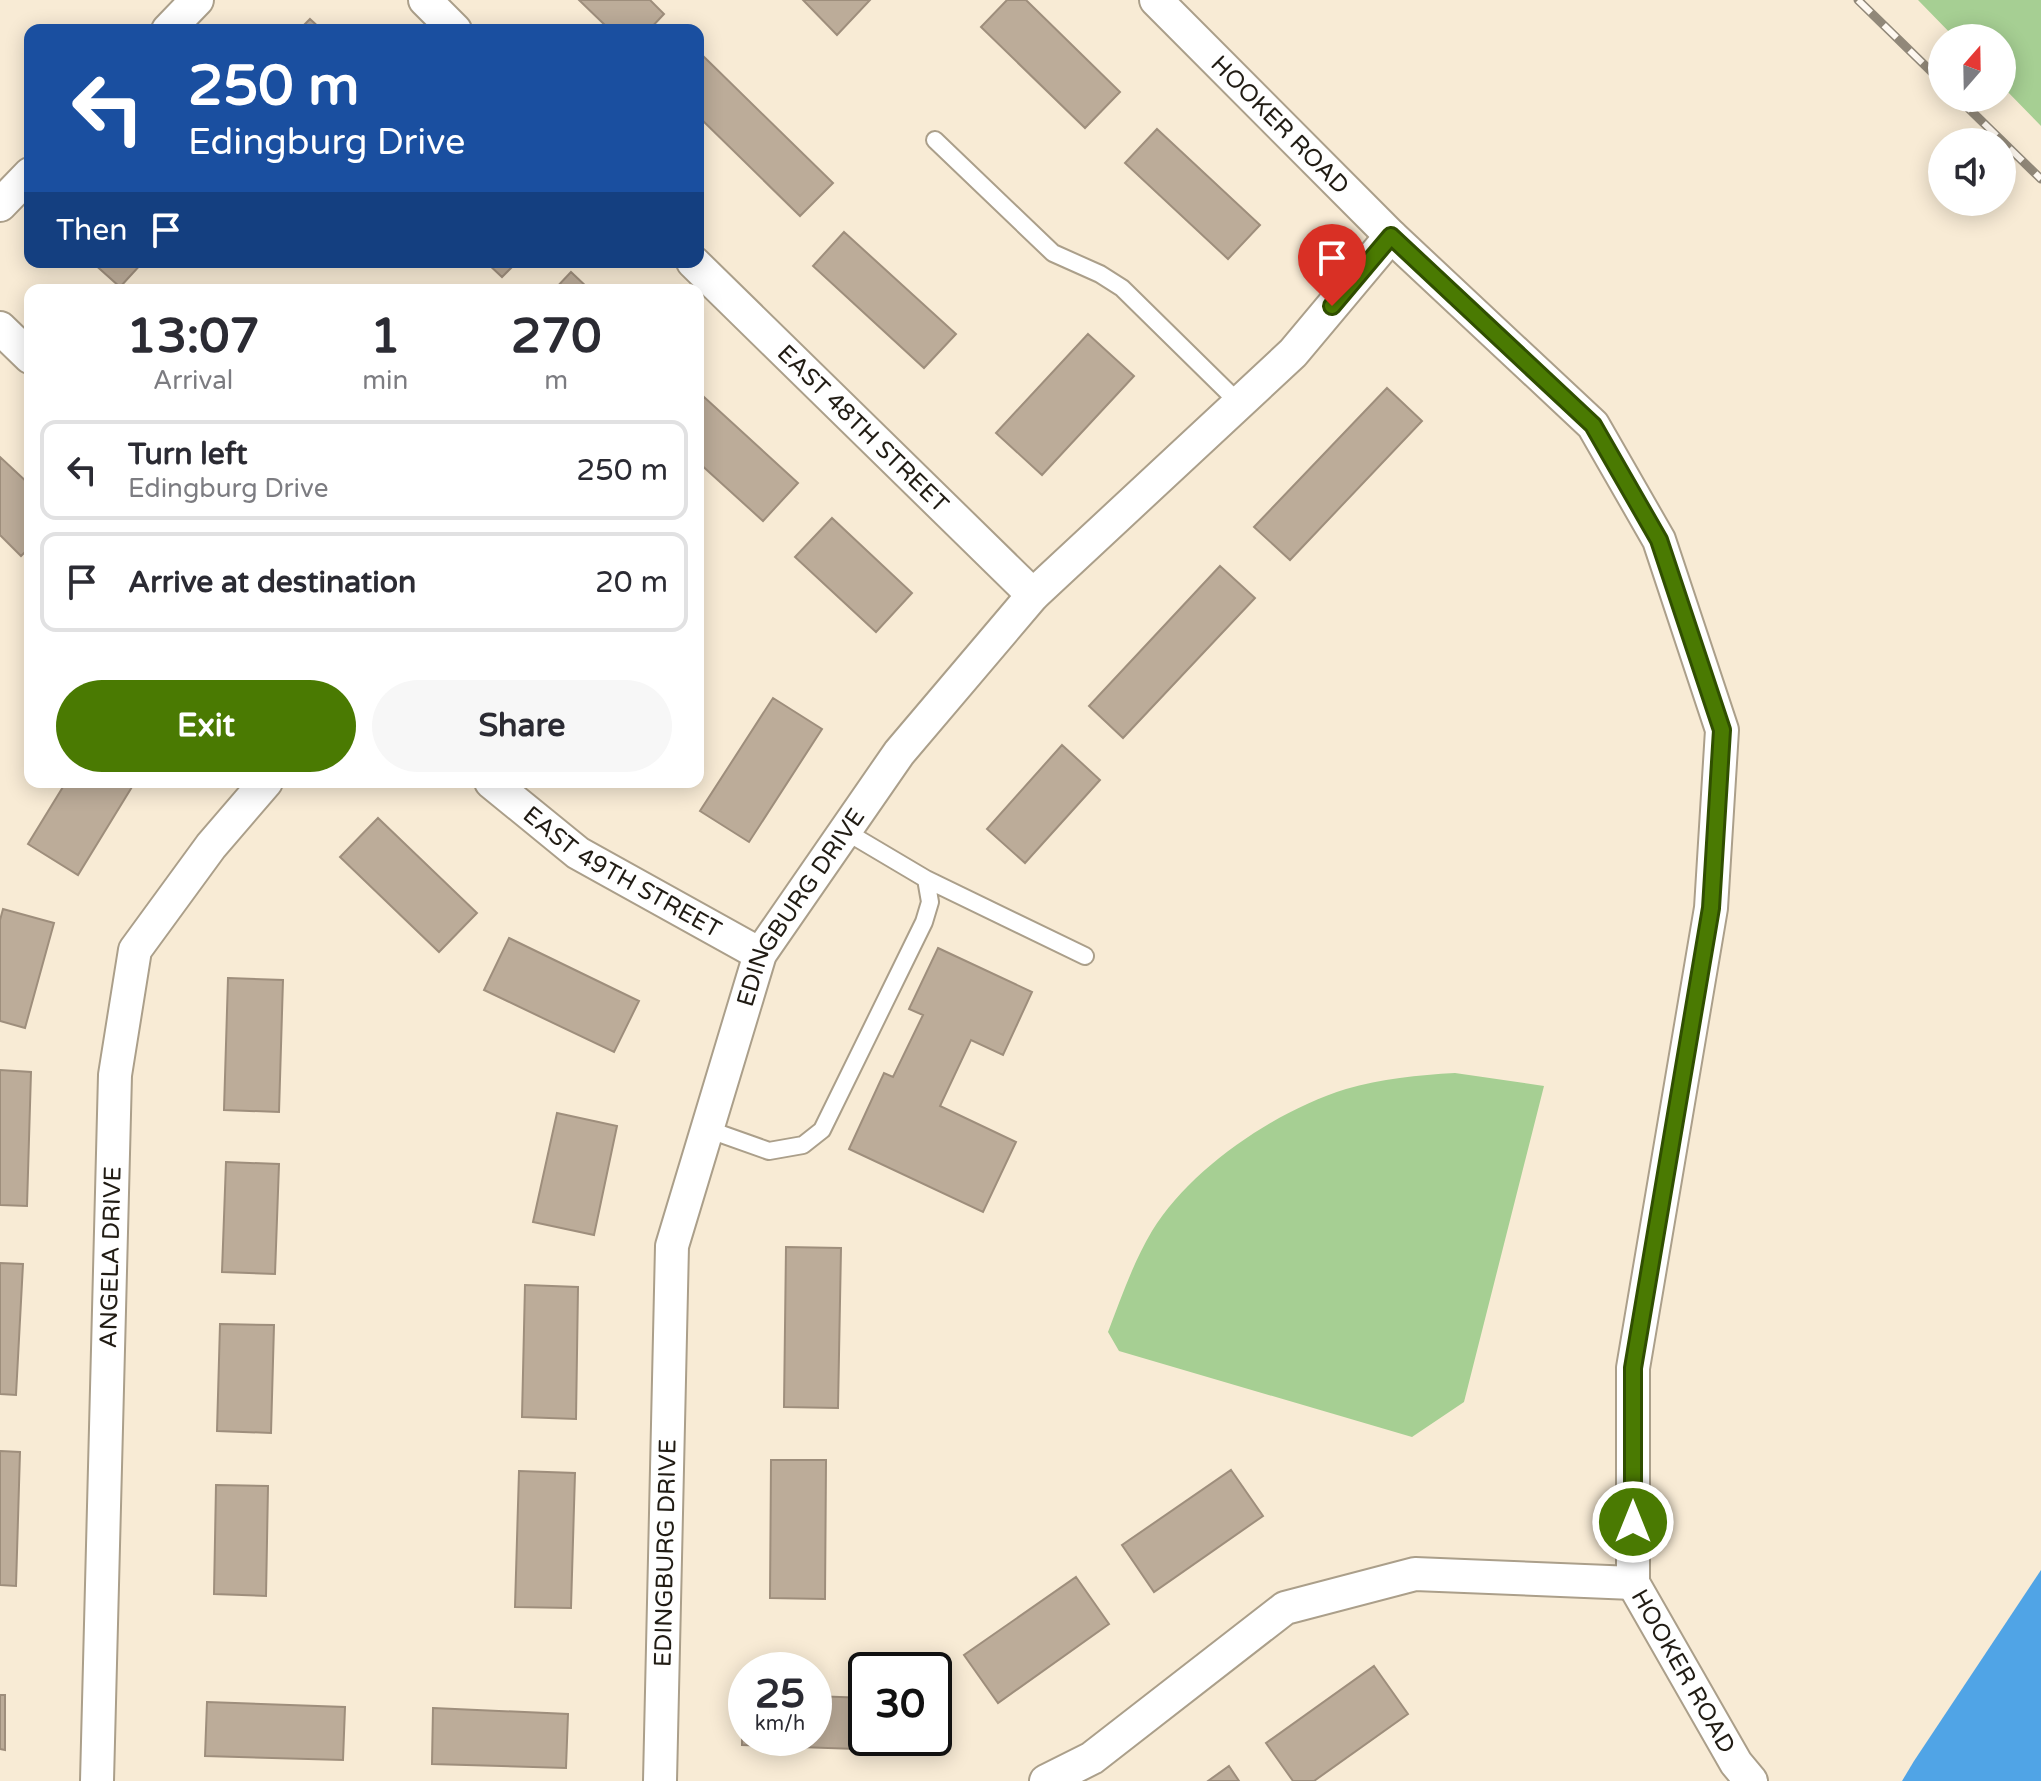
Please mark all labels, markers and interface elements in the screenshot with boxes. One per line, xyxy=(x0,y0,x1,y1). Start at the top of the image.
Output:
north arrow xyxy=(1928,24,2016,112)
map controls xyxy=(1928,24,2016,216)
street label: HOOKER ROAD xyxy=(1205,50,1355,201)
text: 250 m xyxy=(188,53,359,120)
icon: left xyxy=(56,56,160,160)
text: Edingburg Drive xyxy=(188,121,465,164)
button: sound xyxy=(1928,128,2016,216)
icon: arrive xyxy=(144,208,188,252)
text: Then xyxy=(56,212,128,249)
pin xyxy=(1298,224,1366,306)
icon: arrive xyxy=(1310,236,1354,280)
text: 13:07 xyxy=(127,308,260,366)
text: 1 xyxy=(370,308,400,366)
text: 270 xyxy=(511,308,601,366)
street label: EAST 48TH STREET xyxy=(771,339,955,519)
text: Arrival xyxy=(153,365,233,396)
text: min xyxy=(362,365,408,396)
text: m xyxy=(544,365,568,396)
text: Turn left xyxy=(128,436,247,473)
icon: left xyxy=(60,448,104,492)
text: 250 m xyxy=(576,452,668,489)
text: Edingburg Drive xyxy=(128,473,328,504)
icon: arrive xyxy=(60,560,104,604)
text: Arrive at destination xyxy=(128,564,416,601)
text: 20 m xyxy=(595,564,668,601)
button: Exit xyxy=(56,680,356,772)
button: Share xyxy=(372,680,672,772)
street label: EAST 49TH STREET xyxy=(517,800,727,945)
street label: EDINGBURG DRIVE xyxy=(731,803,871,1010)
street label: ANGELA DRIVE xyxy=(94,1166,128,1349)
street label: EDINGBURG DRIVE xyxy=(649,1439,683,1667)
position arrow xyxy=(1591,1480,1675,1564)
street label: HOOKER ROAD xyxy=(1625,1584,1741,1759)
speed limit sign: 30 xyxy=(848,1652,952,1756)
text: 25 xyxy=(755,1670,805,1718)
text: km/h xyxy=(755,1712,805,1736)

